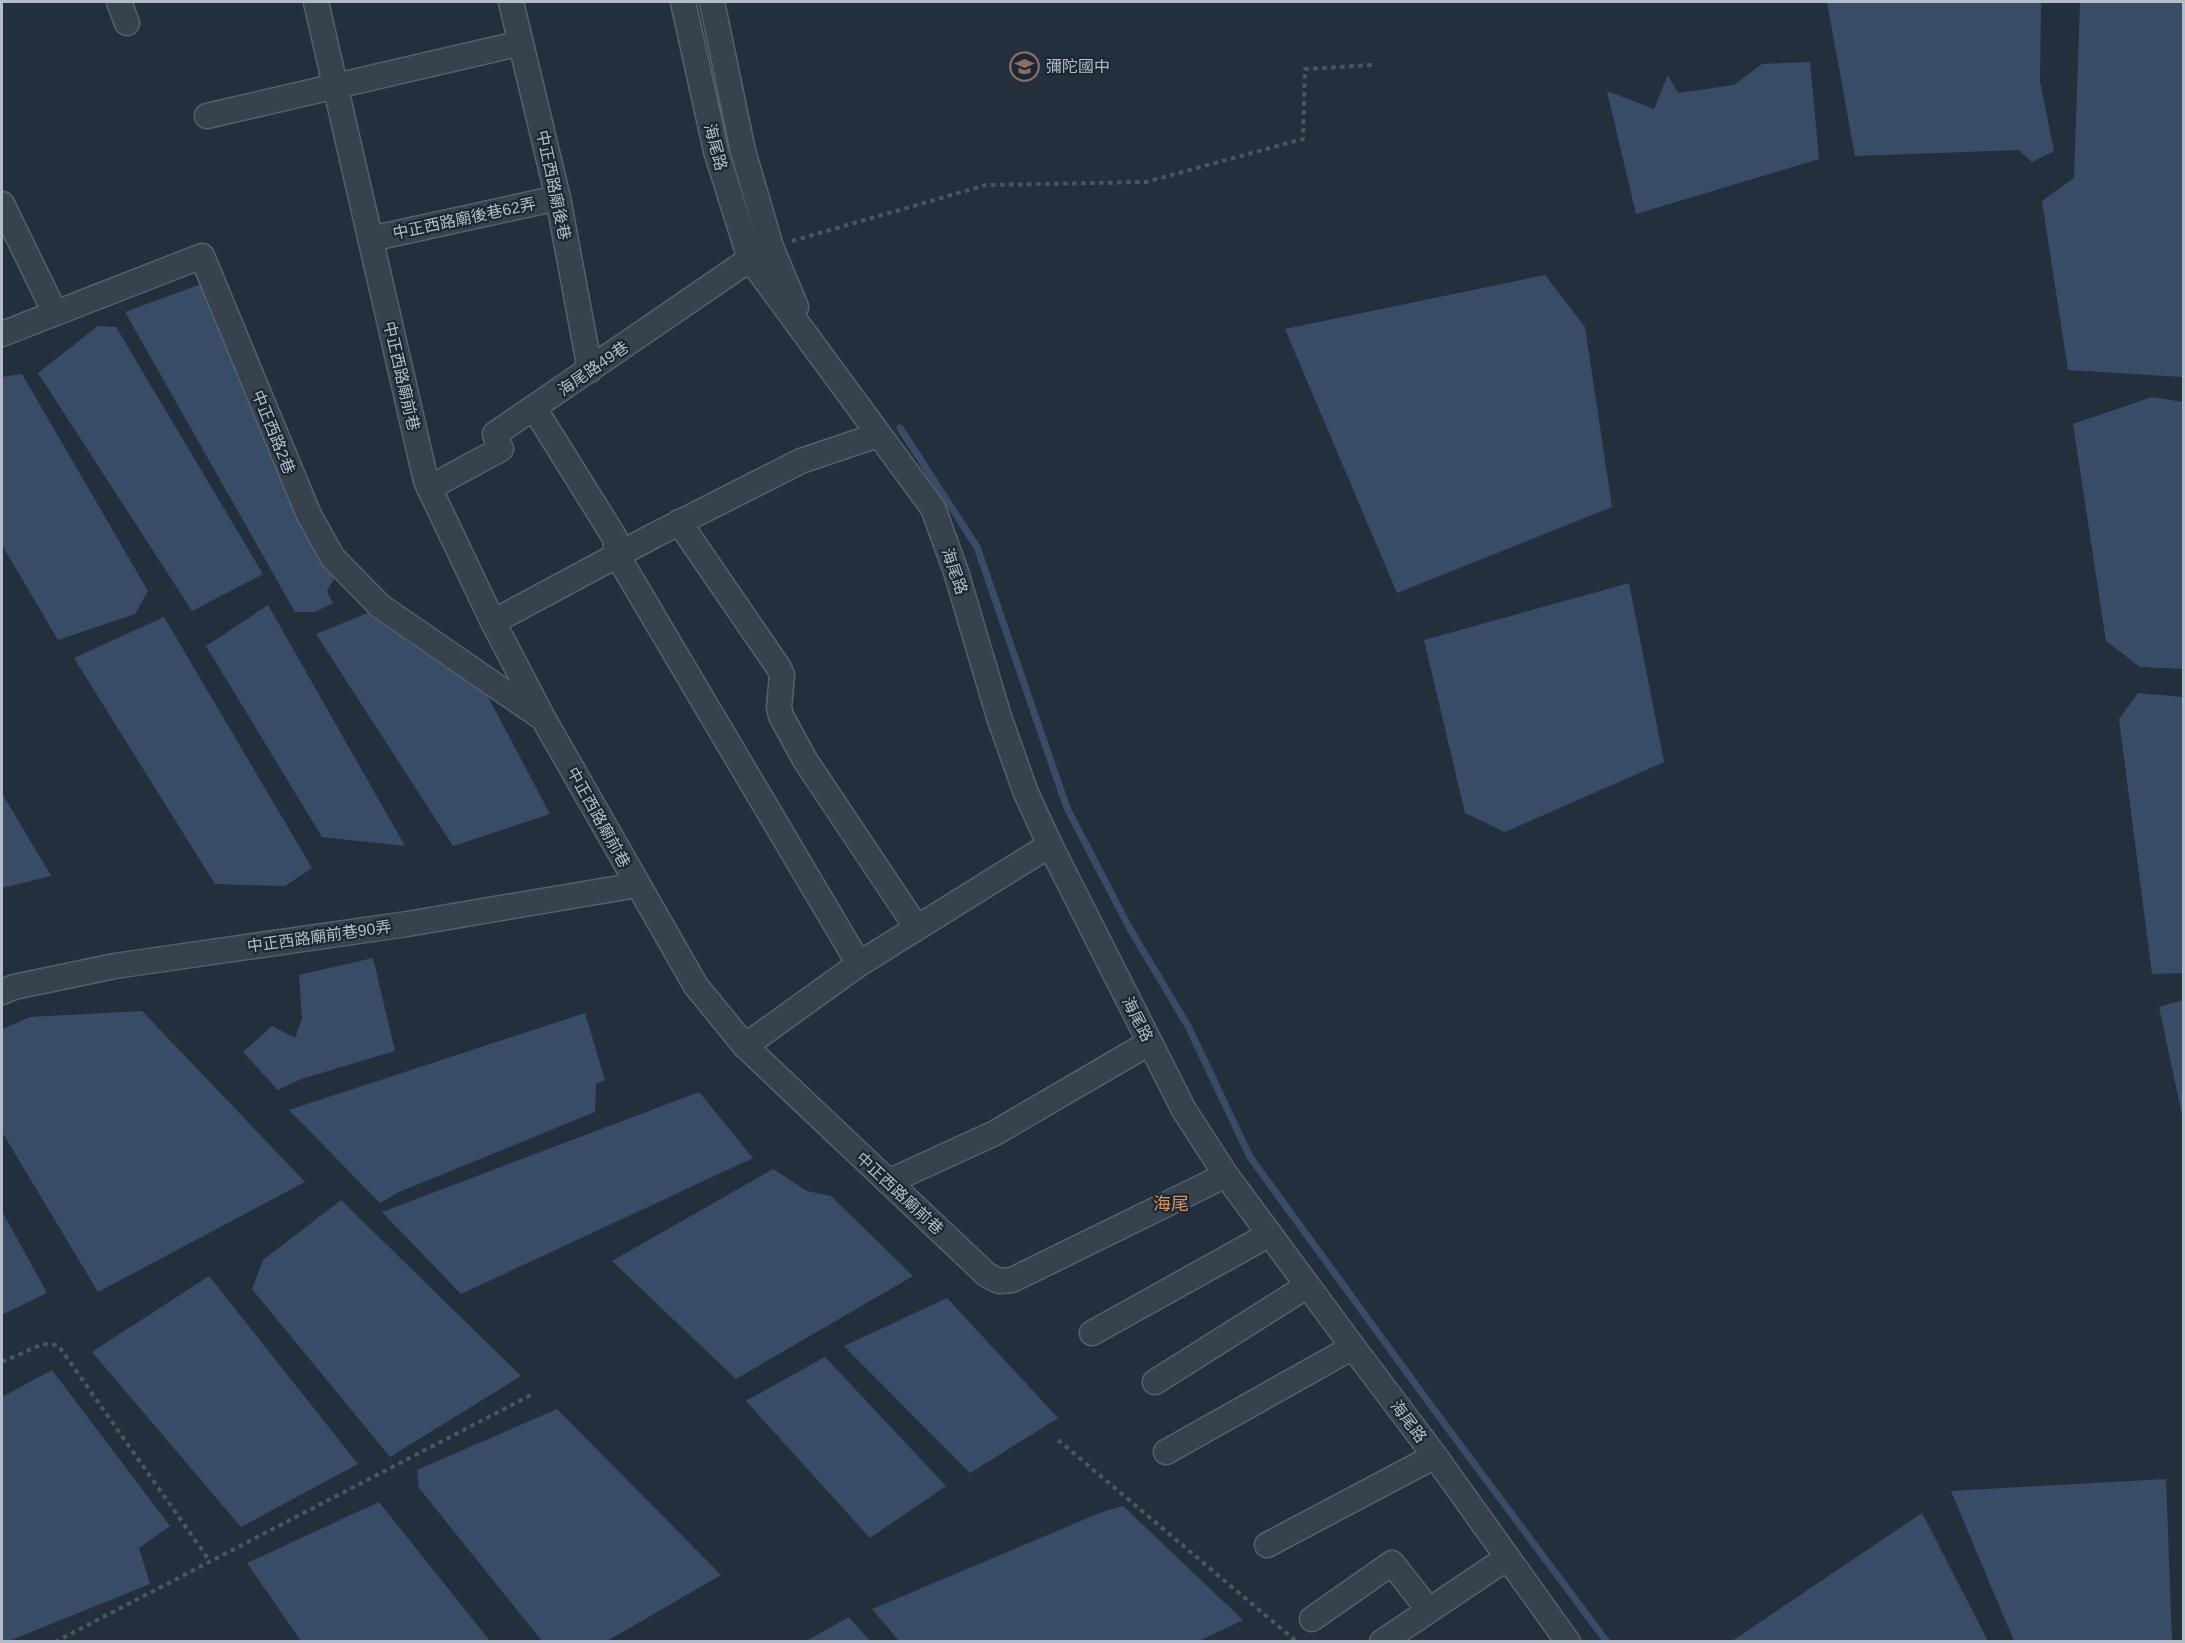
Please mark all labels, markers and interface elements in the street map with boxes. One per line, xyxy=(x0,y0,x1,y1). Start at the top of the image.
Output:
school or university icon: 彌陀國中 xyxy=(1009,50,1041,82)
place label: 彌陀國中 xyxy=(1046,58,1110,75)
street label: 海尾路 xyxy=(701,122,730,173)
street label: 中正西路廟後巷 xyxy=(534,129,573,242)
street label: 中正西路廟後巷62弄 xyxy=(391,195,537,242)
street label: 中正西路廟前巷 xyxy=(381,320,422,433)
street label: 海尾路49巷 xyxy=(555,338,632,399)
street label: 中正西路2巷 xyxy=(249,388,298,477)
street label: 海尾路 xyxy=(939,546,970,597)
street label: 中正西路廟前巷 xyxy=(564,764,633,870)
street label: 中正西路廟前巷90弄 xyxy=(246,918,392,955)
street label: 海尾路 xyxy=(1119,994,1156,1044)
street label: 中正西路廟前巷 xyxy=(853,1149,946,1238)
district label: 海尾 xyxy=(1153,1194,1189,1214)
street label: 海尾路 xyxy=(1387,1397,1430,1446)

